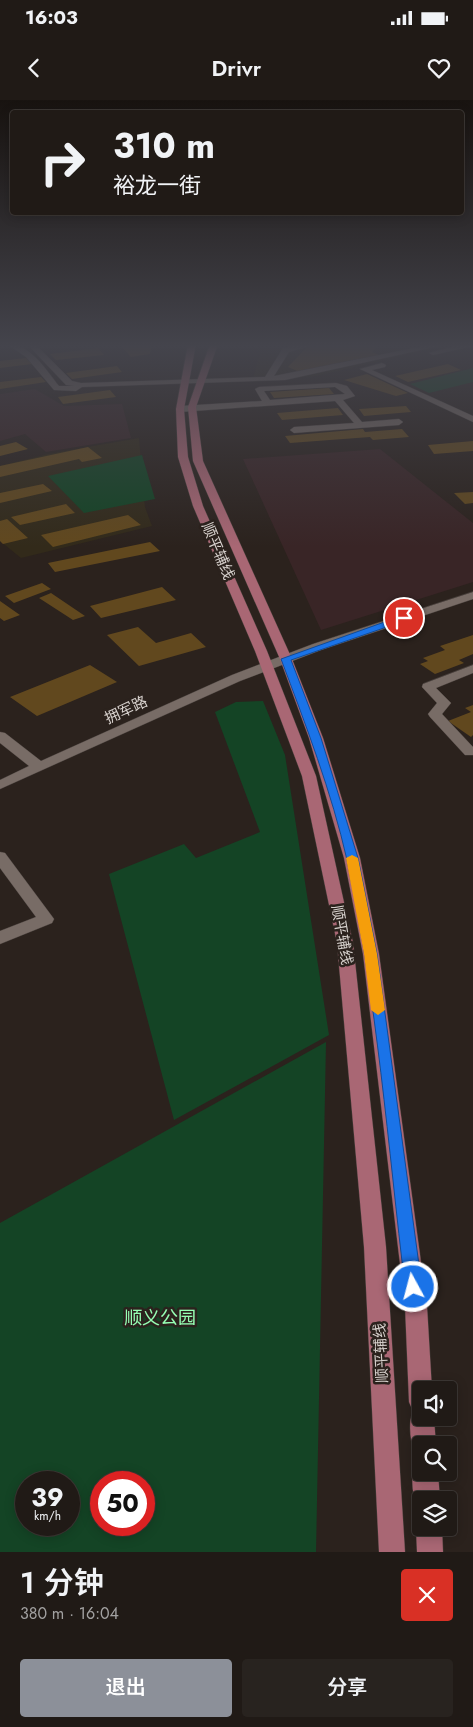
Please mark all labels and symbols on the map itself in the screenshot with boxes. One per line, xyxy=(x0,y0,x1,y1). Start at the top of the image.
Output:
street label: 顺平辅线 xyxy=(196,519,240,583)
pin xyxy=(383,597,425,639)
street label: 拥军路 xyxy=(101,691,151,729)
street label: 顺平辅线 xyxy=(326,904,358,966)
position arrow xyxy=(386,1260,438,1312)
park label: 顺义公园 xyxy=(124,1305,196,1331)
street label: 顺平辅线 xyxy=(368,1322,394,1384)
speed limit sign: 50 xyxy=(90,1471,155,1536)

